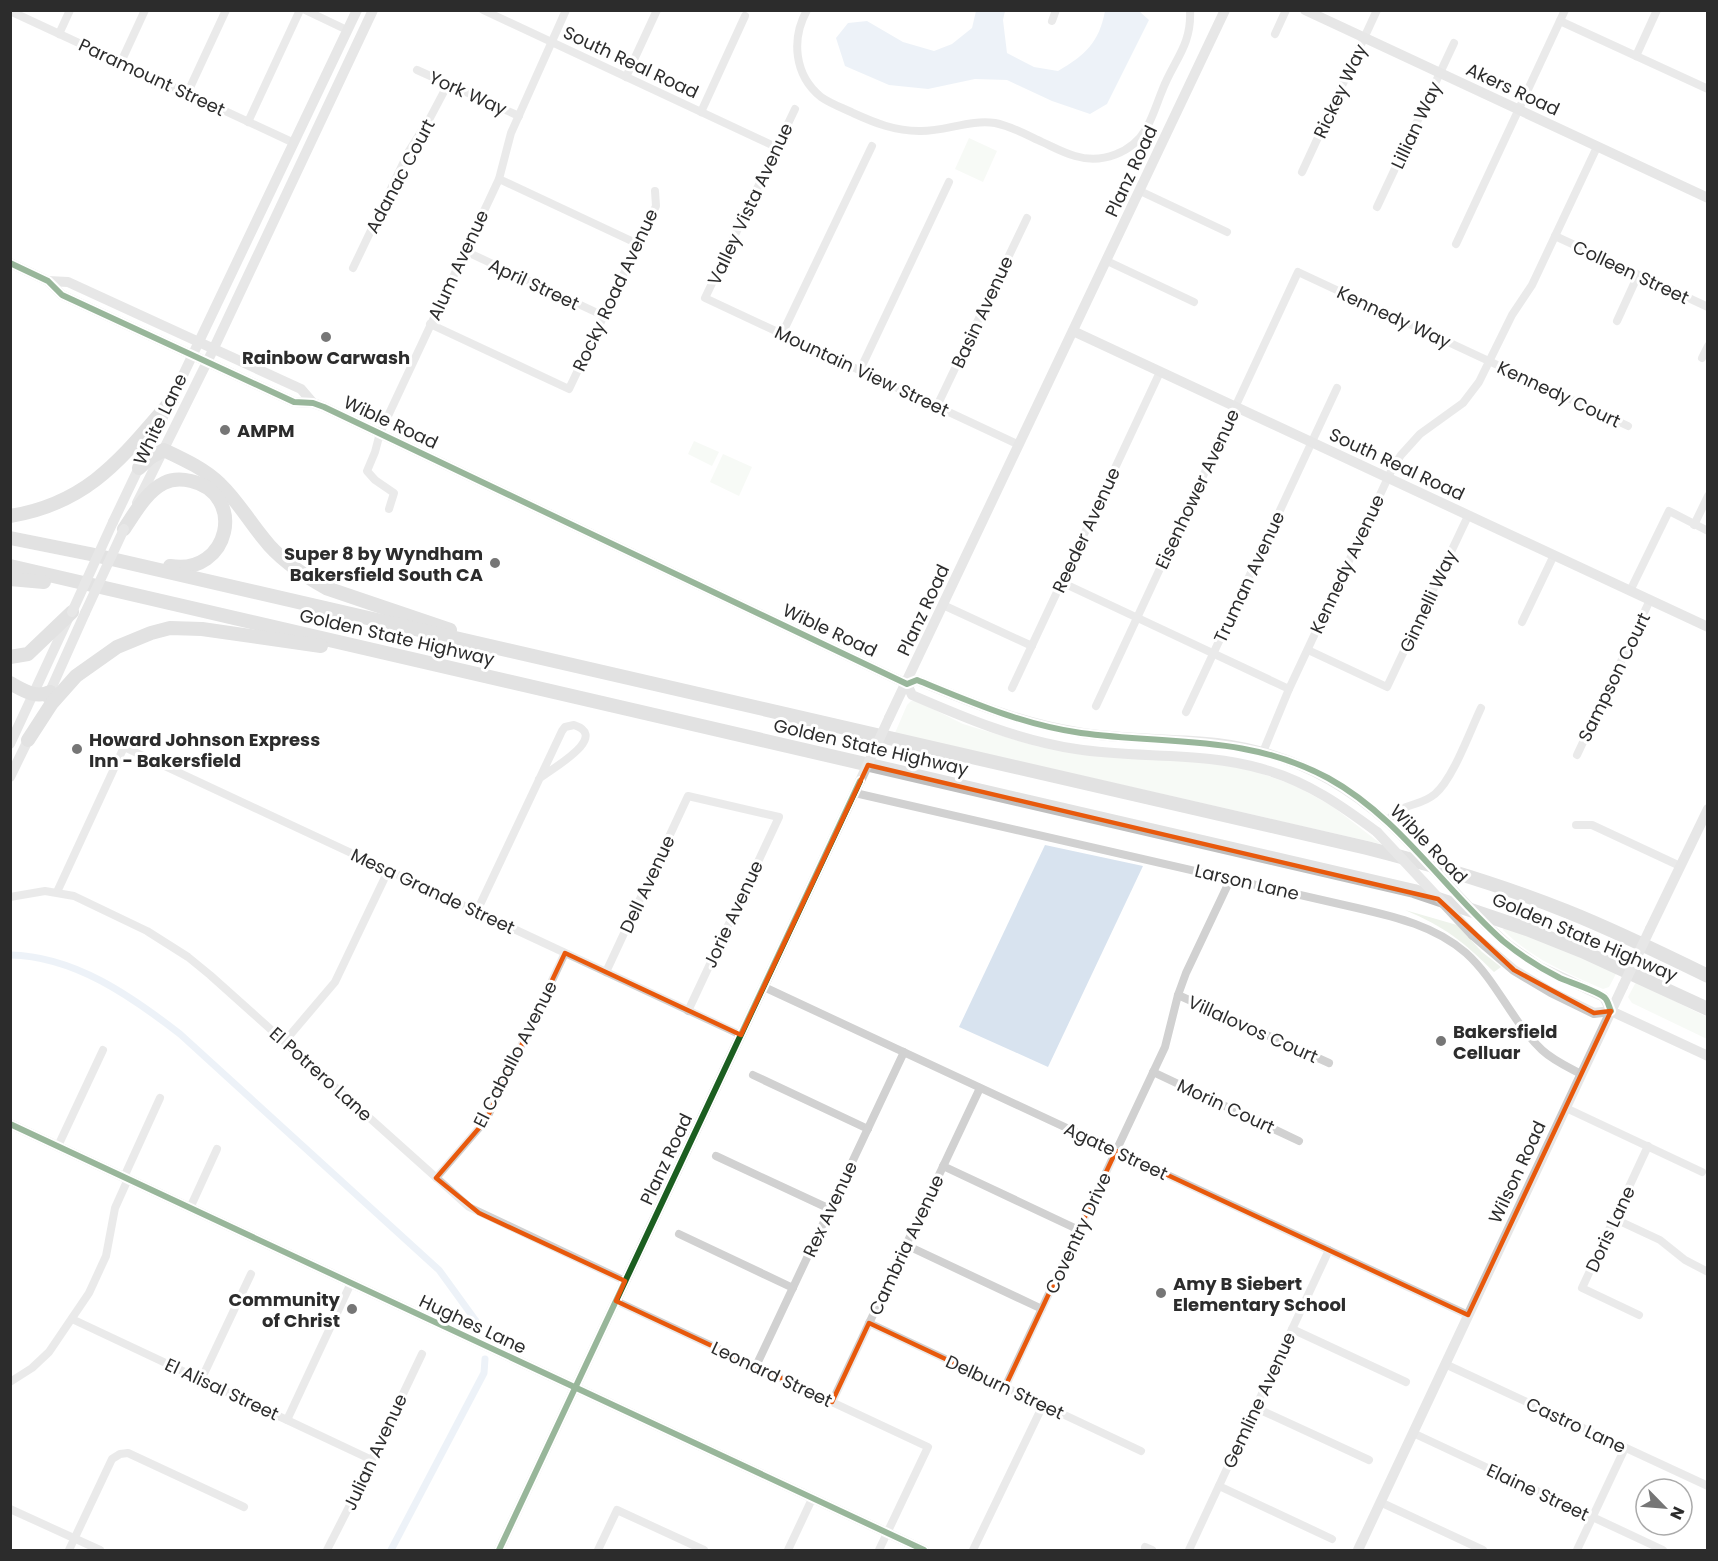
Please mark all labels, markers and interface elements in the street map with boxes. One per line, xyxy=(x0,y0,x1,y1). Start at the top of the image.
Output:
street label: South Real Road xyxy=(559,20,703,104)
street label: Paramount Street xyxy=(75,32,229,122)
street label: Rickey Way xyxy=(1307,40,1373,142)
street label: Akers Road xyxy=(1462,56,1564,122)
street label: York Way xyxy=(425,65,511,121)
street label: Lillian Way xyxy=(1385,77,1447,173)
street label: Adanac Court xyxy=(359,114,441,238)
street label: Valley Vista Avenue xyxy=(701,119,799,289)
street label: Planz Road xyxy=(1099,121,1163,221)
street label: Rocky Road Avenue xyxy=(566,205,664,375)
street label: Alum Avenue xyxy=(422,206,494,324)
street label: Colleen Street xyxy=(1569,234,1693,310)
street label: April Street xyxy=(485,252,583,316)
street label: Basin Avenue xyxy=(945,252,1019,372)
street label: Kennedy Way xyxy=(1333,280,1455,354)
street label: Mountain View Street xyxy=(771,320,953,422)
marker: Rainbow Carwash xyxy=(319,330,333,344)
place label: Rainbow Carwash xyxy=(242,345,410,370)
street label: Kennedy Court xyxy=(1493,354,1625,434)
street label: White Lane xyxy=(127,369,193,469)
street label: Wible Road xyxy=(340,389,442,455)
street label: Eisenhower Avenue xyxy=(1149,405,1245,573)
place label: AMPM xyxy=(237,418,295,443)
street label: South Real Road xyxy=(1325,422,1469,506)
marker: AMPM xyxy=(218,423,232,437)
street label: Reeder Avenue xyxy=(1046,463,1126,597)
street label: Kennedy Avenue xyxy=(1304,490,1390,638)
street label: Truman Avenue xyxy=(1208,507,1290,647)
place label: Super 8 by Wyndham Bakersfield South CA xyxy=(284,541,483,587)
street label: Ginnelli Way xyxy=(1393,546,1463,656)
marker: Super 8 by Wyndham Bakersfield South CA xyxy=(488,556,502,570)
street label: Planz Road xyxy=(891,560,955,660)
street label: Wible Road xyxy=(779,597,881,663)
street label: Golden State Highway xyxy=(297,602,497,672)
street label: Sampson Court xyxy=(1572,608,1656,746)
street label: Golden State Highway xyxy=(771,712,971,782)
place label: Howard Johnson Express Inn - Bakersfield xyxy=(89,727,320,773)
marker: Howard Johnson Express Inn - Bakersfield xyxy=(70,742,84,756)
street label: Wible Road xyxy=(1385,799,1473,889)
street label: Dell Avenue xyxy=(613,831,681,937)
street label: Mesa Grande Street xyxy=(347,842,519,940)
street label: Jorie Avenue xyxy=(697,856,769,972)
street label: Larson Lane xyxy=(1192,858,1302,906)
street label: Golden State Highway xyxy=(1489,887,1681,987)
street label: El Caballo Avenue xyxy=(467,976,563,1132)
street label: Villalovos Court xyxy=(1184,989,1322,1069)
place label: Bakersfield Celluar xyxy=(1453,1019,1557,1065)
street label: El Potrero Lane xyxy=(264,1021,378,1127)
marker: Bakersfield Celluar xyxy=(1434,1034,1448,1048)
street label: Morin Court xyxy=(1173,1073,1279,1139)
street label: Planz Road xyxy=(634,1109,698,1209)
street label: Agate Street xyxy=(1060,1116,1172,1186)
street label: Wilson Road xyxy=(1482,1117,1552,1227)
street label: Rex Avenue xyxy=(797,1157,863,1261)
street label: Coventry Drive xyxy=(1039,1168,1117,1298)
street label: Cambria Avenue xyxy=(862,1171,950,1319)
street label: Doris Lane xyxy=(1579,1182,1641,1276)
place label: Amy B Siebert Elementary School xyxy=(1173,1271,1346,1317)
marker: Amy B Siebert Elementary School xyxy=(1154,1286,1168,1300)
place label: Community of Christ xyxy=(228,1287,341,1333)
street label: Hughes Lane xyxy=(415,1288,531,1360)
marker: Community of Christ xyxy=(345,1302,359,1316)
street label: Gemline Avenue xyxy=(1216,1328,1302,1472)
street label: Leonard Street xyxy=(708,1335,836,1413)
street label: Delburn Street xyxy=(942,1349,1068,1425)
street label: El Alisal Street xyxy=(161,1352,283,1426)
street label: Julian Avenue xyxy=(337,1390,413,1514)
street label: Castro Lane xyxy=(1522,1391,1630,1459)
street label: Elaine Street xyxy=(1483,1457,1593,1527)
north arrow xyxy=(1634,1477,1694,1537)
text: N xyxy=(1664,1503,1690,1523)

